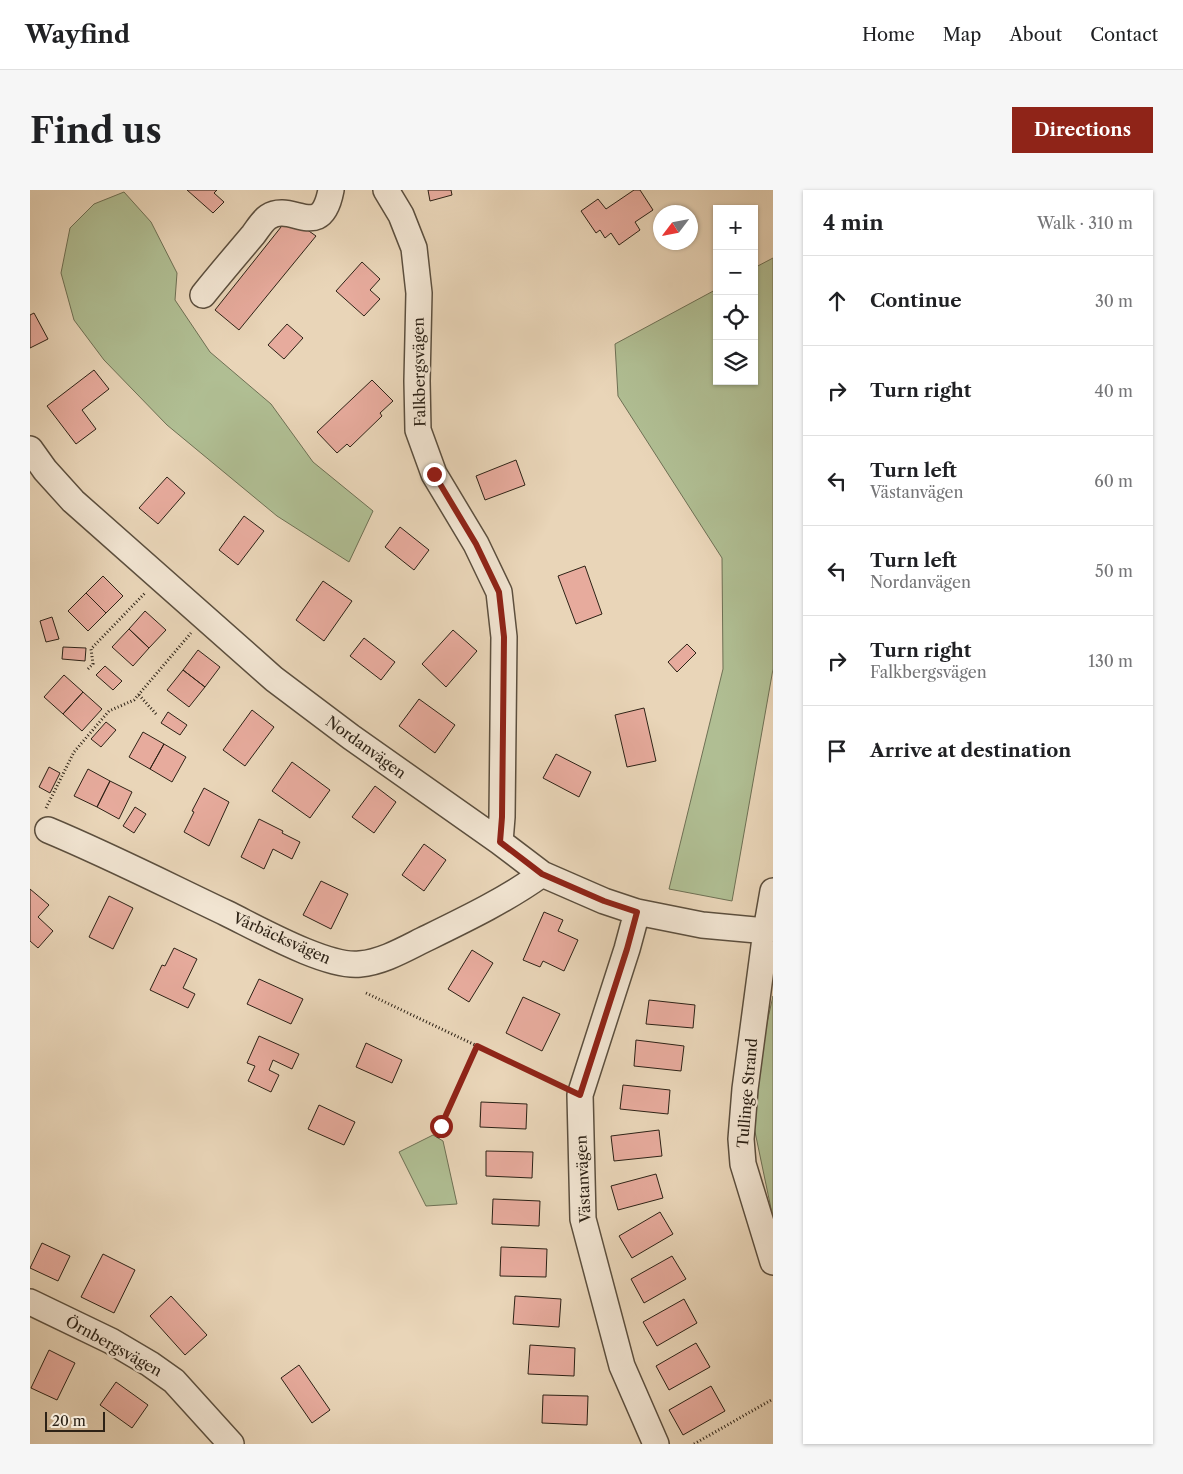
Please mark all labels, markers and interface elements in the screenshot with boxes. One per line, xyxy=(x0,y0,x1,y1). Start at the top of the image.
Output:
text: Wayfind xyxy=(25,20,130,49)
text: Home xyxy=(862,24,915,46)
text: Map xyxy=(943,24,981,46)
text: About xyxy=(1009,24,1062,46)
text: Contact xyxy=(1090,24,1158,46)
button: Directions xyxy=(1012,107,1153,153)
text: Find us xyxy=(30,109,162,152)
north arrow xyxy=(653,205,698,250)
map controls xyxy=(713,205,758,385)
button: + xyxy=(713,205,758,250)
text: 4 min xyxy=(823,210,884,235)
text: Walk · 310 m xyxy=(1037,213,1133,233)
button: − xyxy=(713,250,758,295)
icon: ahead xyxy=(823,287,851,315)
text: Continue xyxy=(870,289,962,312)
text: 30 m xyxy=(1095,291,1133,311)
button: locate xyxy=(713,295,758,340)
street label: Falkbergsvägen xyxy=(409,316,429,427)
button: layers xyxy=(713,340,758,385)
icon: right xyxy=(823,377,851,405)
text: Turn right xyxy=(870,379,971,402)
text: 40 m xyxy=(1094,381,1133,401)
text: Turn left xyxy=(870,459,957,482)
route end xyxy=(423,463,446,486)
icon: left xyxy=(823,467,851,495)
text: 60 m xyxy=(1094,471,1133,491)
text: Västanvägen xyxy=(870,482,964,502)
text: Turn left xyxy=(870,549,957,572)
icon: left xyxy=(823,557,851,585)
text: 50 m xyxy=(1095,561,1133,581)
text: Nordanvägen xyxy=(870,572,971,592)
text: Turn right xyxy=(870,639,971,662)
icon: right xyxy=(823,647,851,675)
text: 130 m xyxy=(1088,651,1133,671)
text: Falkbergsvägen xyxy=(870,662,987,682)
street label: Nordanvägen xyxy=(322,712,410,783)
icon: arrive xyxy=(823,737,851,765)
text: Arrive at destination xyxy=(870,739,1071,762)
street label: Vårbäcksvägen xyxy=(229,908,334,968)
street label: Tullinge Strand xyxy=(733,1037,761,1149)
route start xyxy=(430,1115,453,1138)
street label: Västanvägen xyxy=(571,1134,595,1224)
street label: Örnbergsvägen xyxy=(62,1312,166,1381)
scale bar xyxy=(45,1409,105,1432)
text: 20 m xyxy=(52,1412,86,1430)

